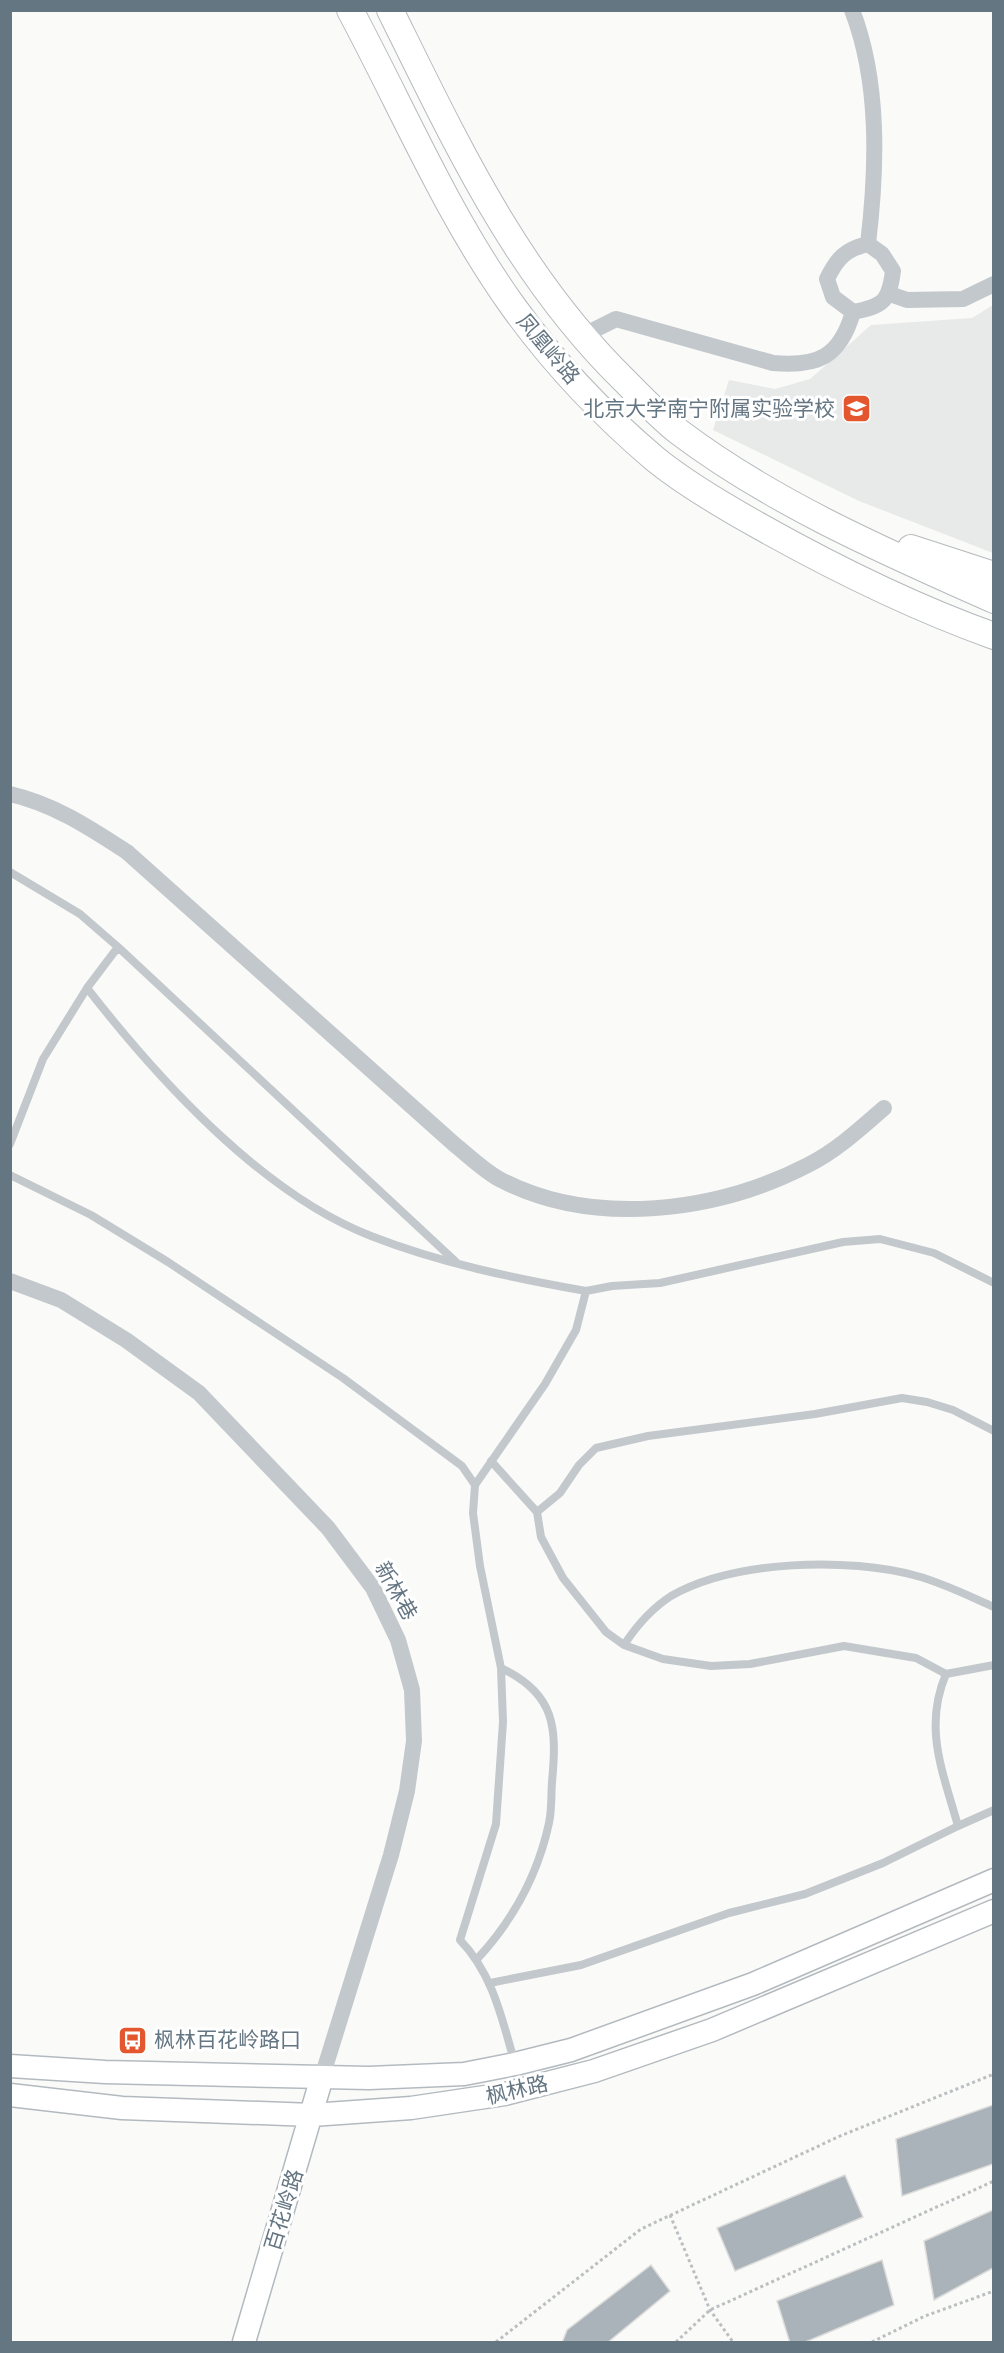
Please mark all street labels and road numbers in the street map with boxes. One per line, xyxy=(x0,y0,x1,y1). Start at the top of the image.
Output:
street label: 凤凰岭路 xyxy=(512,308,585,389)
street label: 新林巷 xyxy=(370,1557,423,1624)
street label: 枫林路 xyxy=(483,2070,550,2109)
street label: 百花岭路 xyxy=(259,2166,308,2254)

